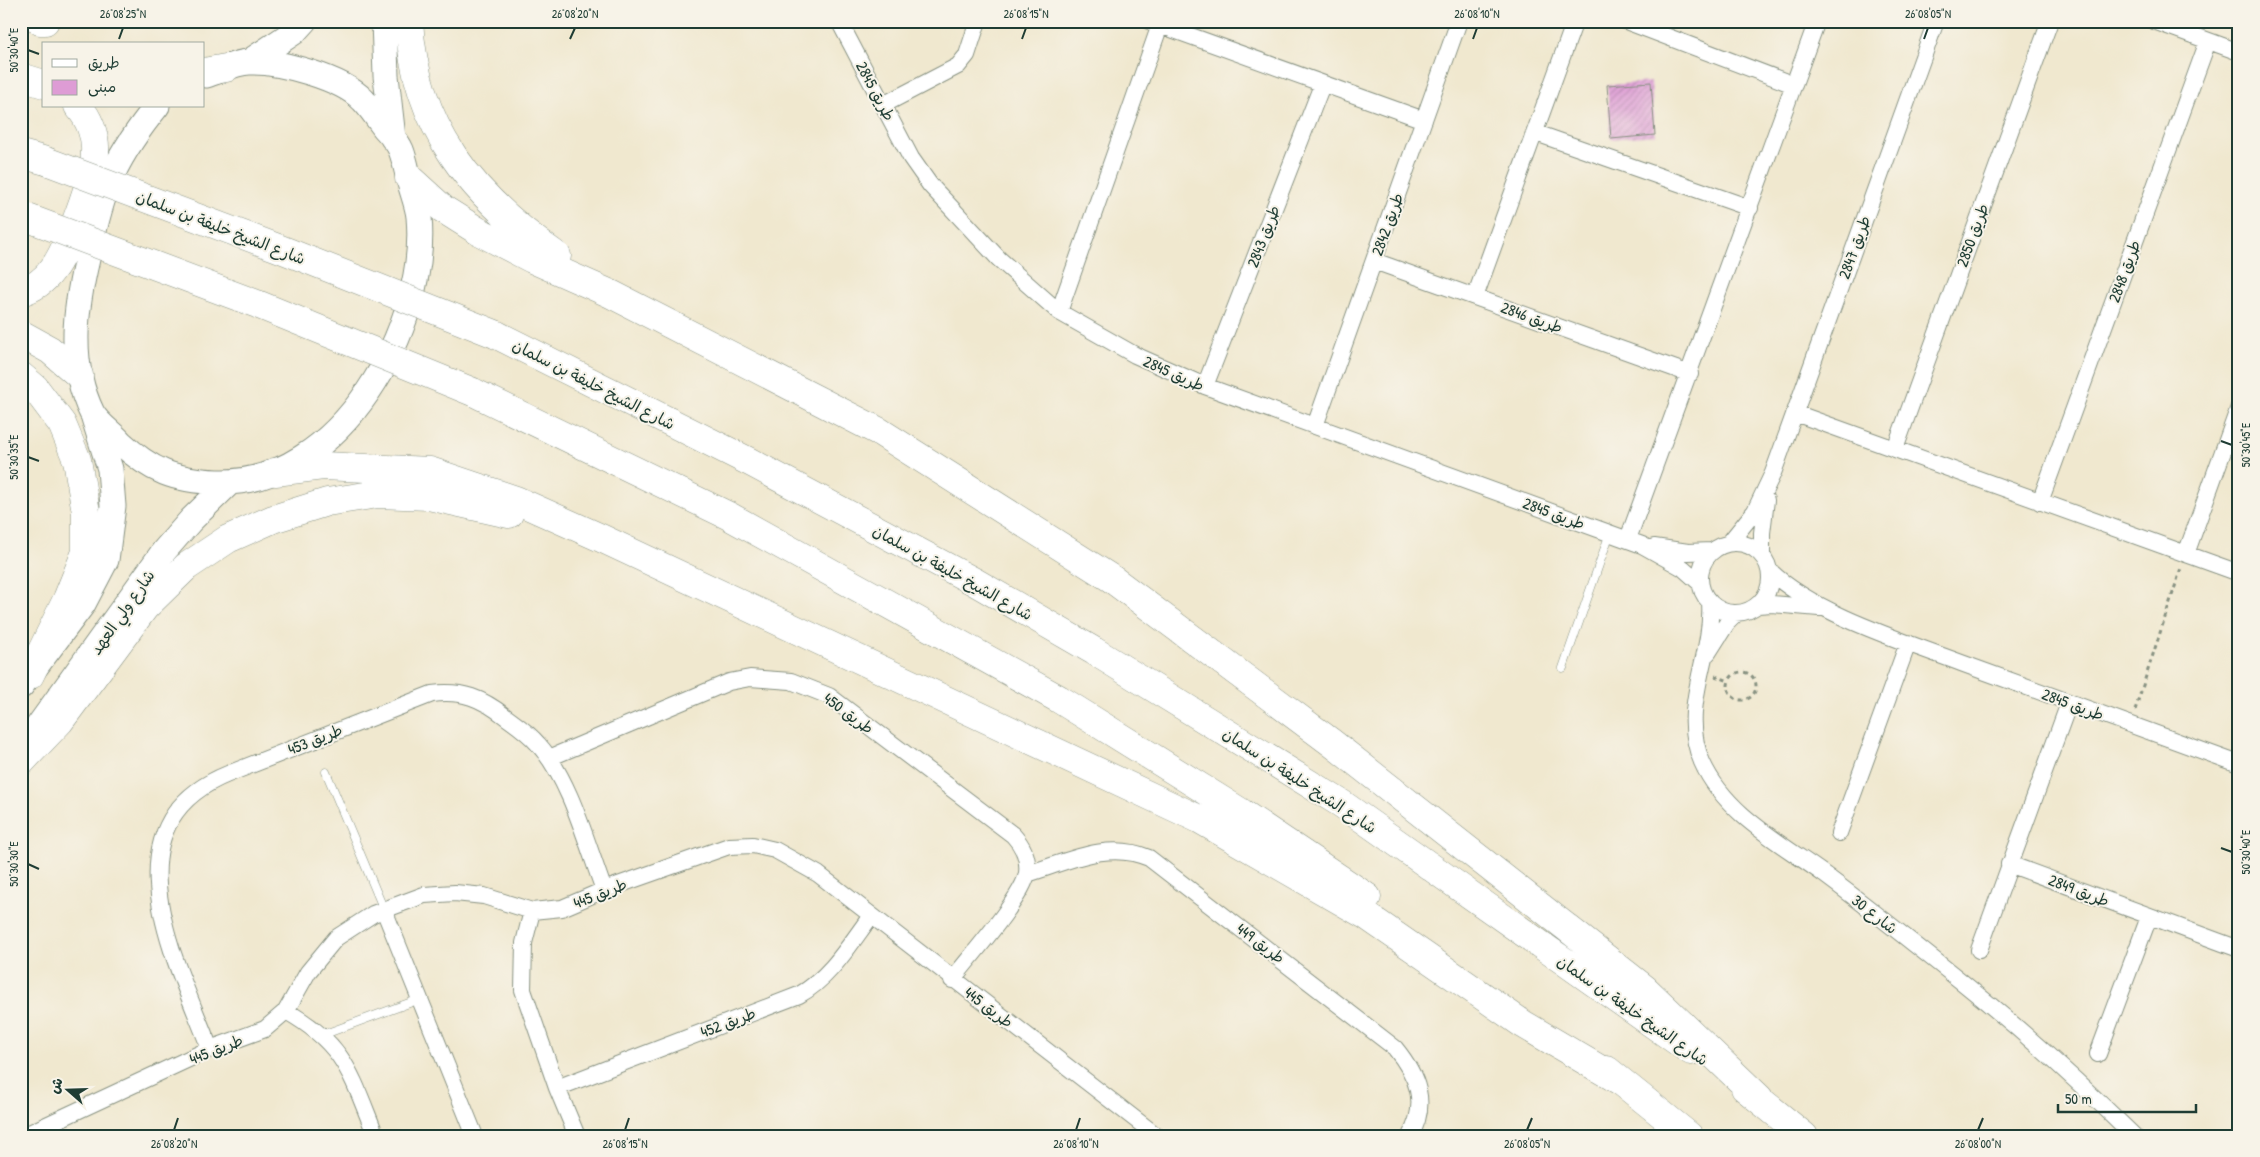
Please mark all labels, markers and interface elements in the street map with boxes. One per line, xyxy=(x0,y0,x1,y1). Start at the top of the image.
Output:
text: 26°08'25"N xyxy=(100,5,146,22)
text: 26°08'20"N xyxy=(552,5,598,22)
text: 26°08'15"N xyxy=(1003,5,1049,22)
text: 26°08'10"N xyxy=(1454,5,1500,22)
text: 26°08'05"N xyxy=(1905,5,1951,22)
text: 50°30'40"E xyxy=(5,27,22,72)
legend xyxy=(42,42,205,108)
text: طريق xyxy=(88,52,120,73)
street label: طريق 2845 xyxy=(851,57,901,125)
text: مبنى xyxy=(88,76,116,97)
street label: شارع الشيخ خليفة بن سلمان xyxy=(133,185,309,270)
street label: طريق 2842 xyxy=(1366,190,1408,258)
street label: طريق 2850 xyxy=(1950,200,1994,270)
street label: طريق 2843 xyxy=(1241,202,1285,270)
street label: طريق 2847 xyxy=(1832,212,1876,282)
street label: طريق 2848 xyxy=(2103,237,2145,305)
street label: طريق 2846 xyxy=(1498,296,1566,338)
street label: شارع الشيخ خليفة بن سلمان xyxy=(509,333,679,435)
street label: طريق 2845 xyxy=(1140,350,1208,396)
text: 50°30'45"E xyxy=(2237,422,2254,467)
text: 50°30'35"E xyxy=(5,434,22,480)
street label: طريق 2845 xyxy=(1520,492,1588,534)
street label: شارع الشيخ خليفة بن سلمان xyxy=(869,519,1037,626)
street label: شارع ولي العهد xyxy=(85,565,163,661)
street label: طريق 2845 xyxy=(2039,683,2107,725)
street label: طريق 450 xyxy=(819,687,879,739)
street label: طريق 453 xyxy=(284,718,346,760)
street label: شارع الشيخ خليفة بن سلمان xyxy=(1218,722,1381,839)
text: 50°30'40"E xyxy=(2237,829,2254,874)
text: 50°30'30"E xyxy=(5,840,22,887)
street label: طريق 2849 xyxy=(2045,868,2113,912)
street label: طريق 445 xyxy=(570,872,630,914)
street label: شارع 30 xyxy=(1847,889,1903,940)
street label: طريق 449 xyxy=(1232,918,1290,968)
street label: شارع الشيخ خليفة بن سلمان xyxy=(1553,950,1713,1071)
street label: طريق 445 xyxy=(960,981,1018,1033)
street label: طريق 452 xyxy=(697,1001,759,1043)
street label: طريق 445 xyxy=(186,1028,246,1070)
north arrow xyxy=(42,1064,92,1114)
text: ش xyxy=(44,1075,67,1096)
scale bar xyxy=(2058,1082,2195,1114)
text: 50 m xyxy=(2065,1088,2092,1109)
text: 26°08'20"N xyxy=(151,1135,197,1152)
text: 26°08'15"N xyxy=(602,1135,648,1152)
text: 26°08'10"N xyxy=(1053,1135,1099,1152)
text: 26°08'05"N xyxy=(1504,1135,1550,1152)
text: 26°08'00"N xyxy=(1955,1135,2001,1152)

